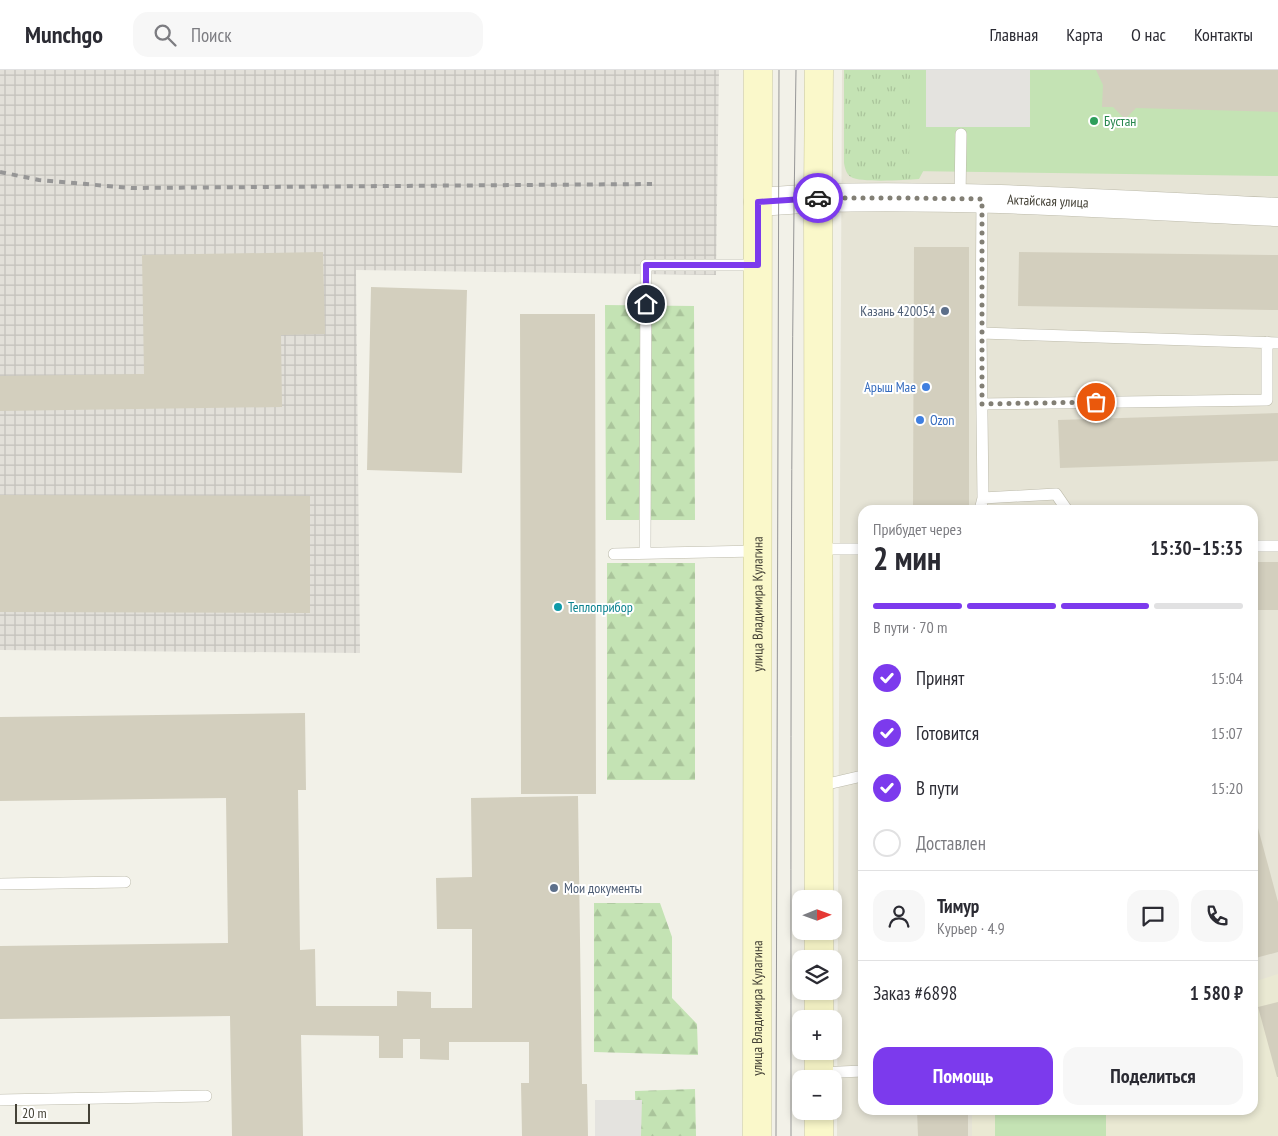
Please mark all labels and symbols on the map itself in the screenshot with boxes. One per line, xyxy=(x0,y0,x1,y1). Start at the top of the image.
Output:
place label: Бустан xyxy=(1104,112,1136,130)
marker: Бустан xyxy=(1088,115,1100,127)
courier xyxy=(793,173,843,223)
street label: Актайская улица xyxy=(1007,190,1089,212)
pin xyxy=(625,283,667,325)
place label: Казань 420054 xyxy=(860,302,936,320)
marker: Казань 420054 xyxy=(939,305,951,317)
place label: Арыш Мае xyxy=(864,378,916,396)
marker: Арыш Мае xyxy=(920,381,932,393)
pin xyxy=(1075,381,1117,423)
place label: Ozon xyxy=(930,411,955,429)
marker: Ozon xyxy=(914,414,926,426)
street label: улица Владимира Кулагина xyxy=(748,536,767,672)
place label: Теплоприбор xyxy=(568,598,633,616)
marker: Теплоприбор xyxy=(552,601,564,613)
place label: Мои документы xyxy=(564,879,642,897)
marker: Мои документы xyxy=(548,882,560,894)
north arrow xyxy=(792,890,842,940)
street label: улица Владимира Кулагина xyxy=(748,940,766,1076)
scale bar xyxy=(15,1101,90,1124)

